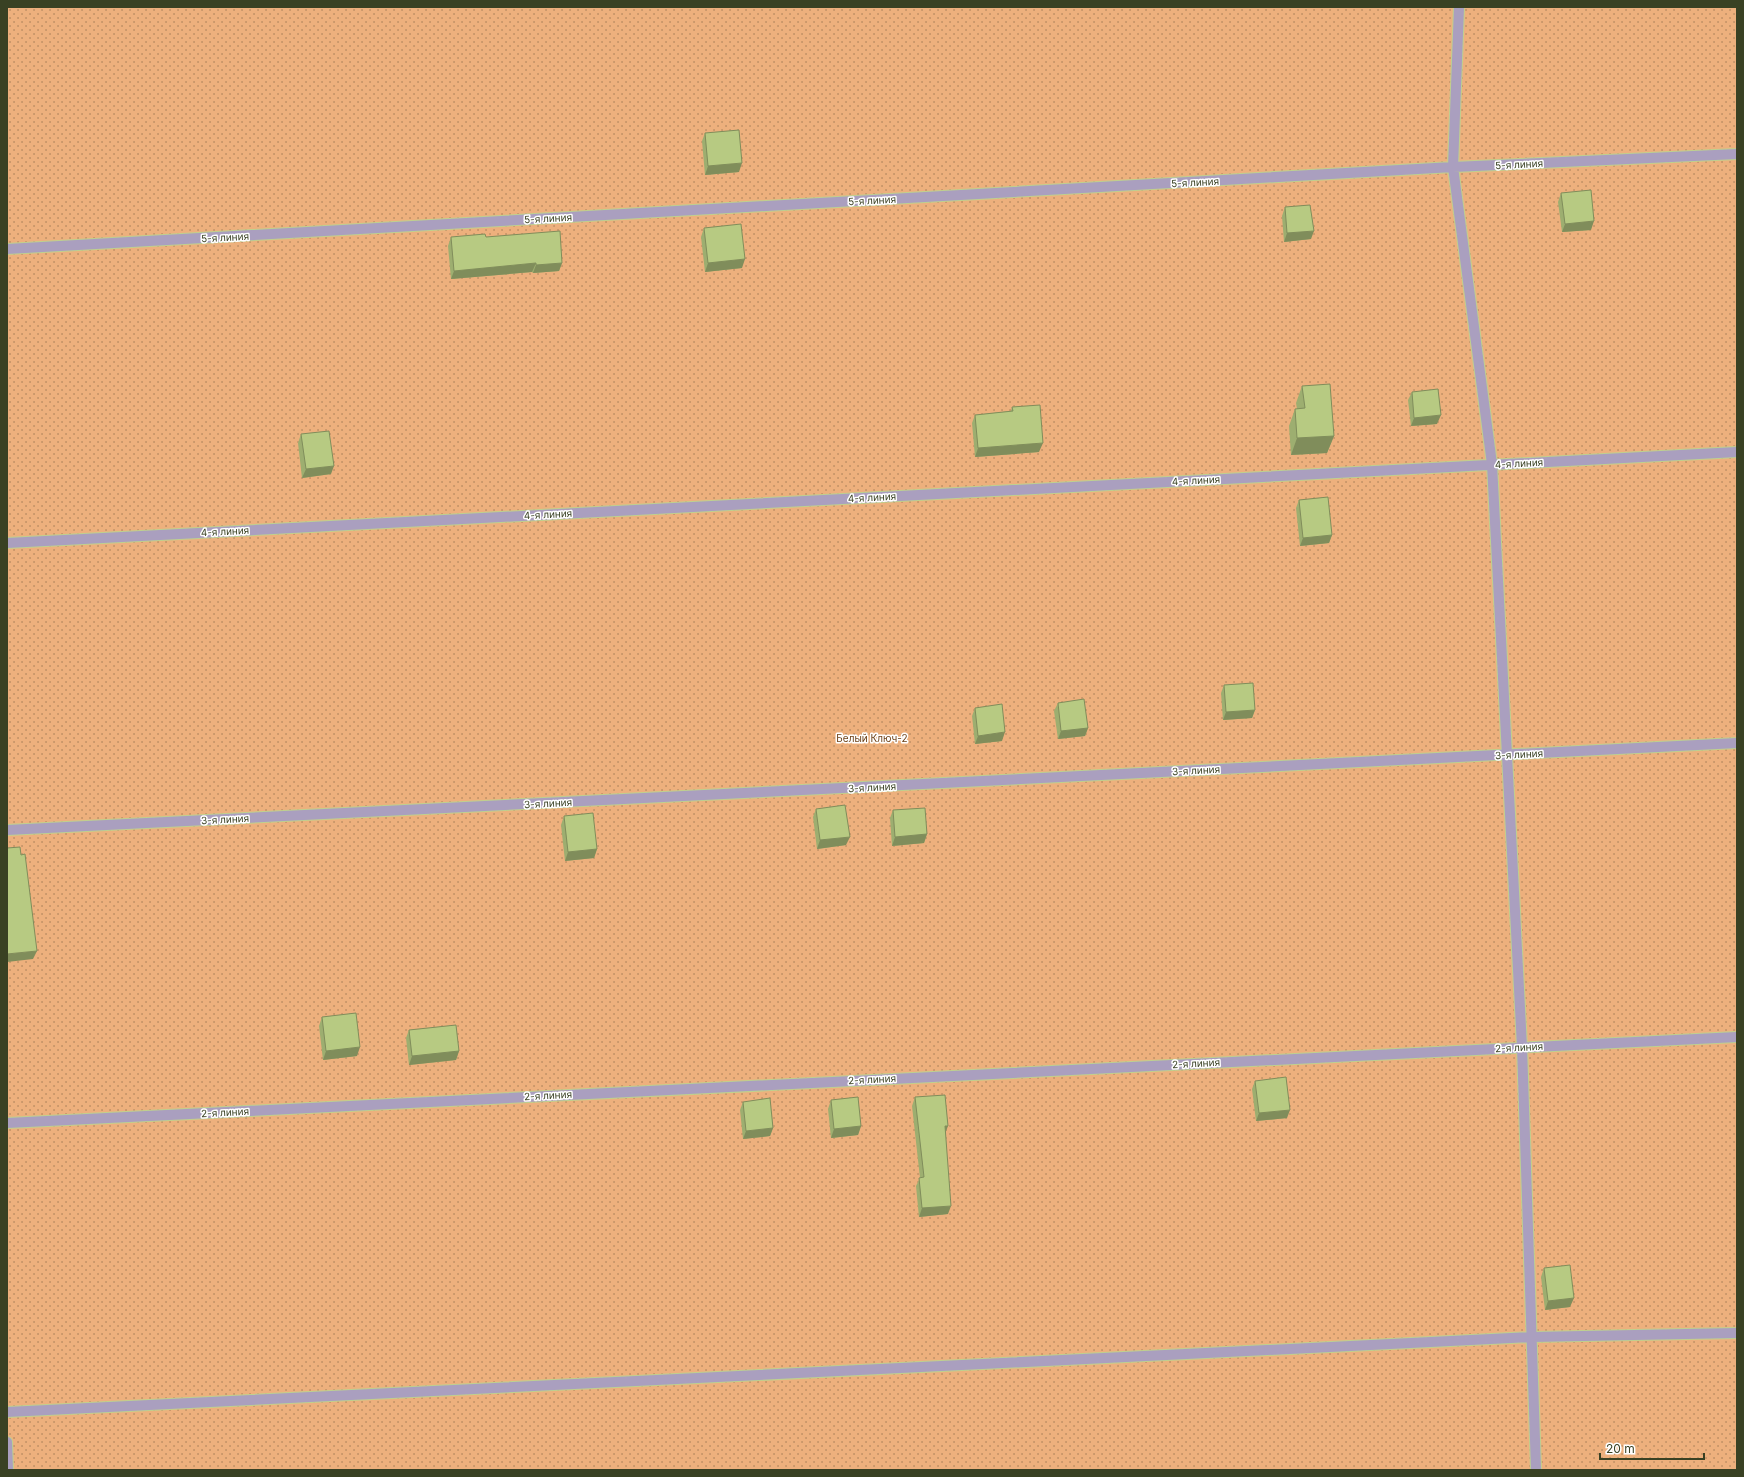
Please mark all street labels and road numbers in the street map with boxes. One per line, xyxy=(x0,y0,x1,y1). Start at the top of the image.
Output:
street label: 5-я линия xyxy=(1495,157,1543,171)
street label: 5-я линия xyxy=(1171,175,1219,189)
street label: 5-я линия xyxy=(848,193,896,207)
street label: 5-я линия xyxy=(524,211,572,225)
street label: 5-я линия xyxy=(201,230,249,244)
street label: 4-я линия xyxy=(1494,456,1544,470)
street label: 4-я линия xyxy=(1171,473,1221,487)
street label: 4-я линия xyxy=(847,490,897,504)
street label: 4-я линия xyxy=(523,507,573,521)
street label: 4-я линия xyxy=(200,524,250,538)
street label: 3-я линия xyxy=(1495,747,1543,761)
street label: 3-я линия xyxy=(1172,763,1220,777)
street label: 3-я линия xyxy=(848,780,896,794)
street label: 3-я линия xyxy=(524,796,572,810)
street label: 3-я линия xyxy=(201,812,249,826)
street label: 2-я линия xyxy=(1495,1040,1543,1054)
street label: 2-я линия xyxy=(1172,1056,1220,1070)
street label: 2-я линия xyxy=(848,1072,896,1086)
street label: 2-я линия xyxy=(524,1088,572,1102)
street label: 2-я линия xyxy=(201,1105,249,1119)

